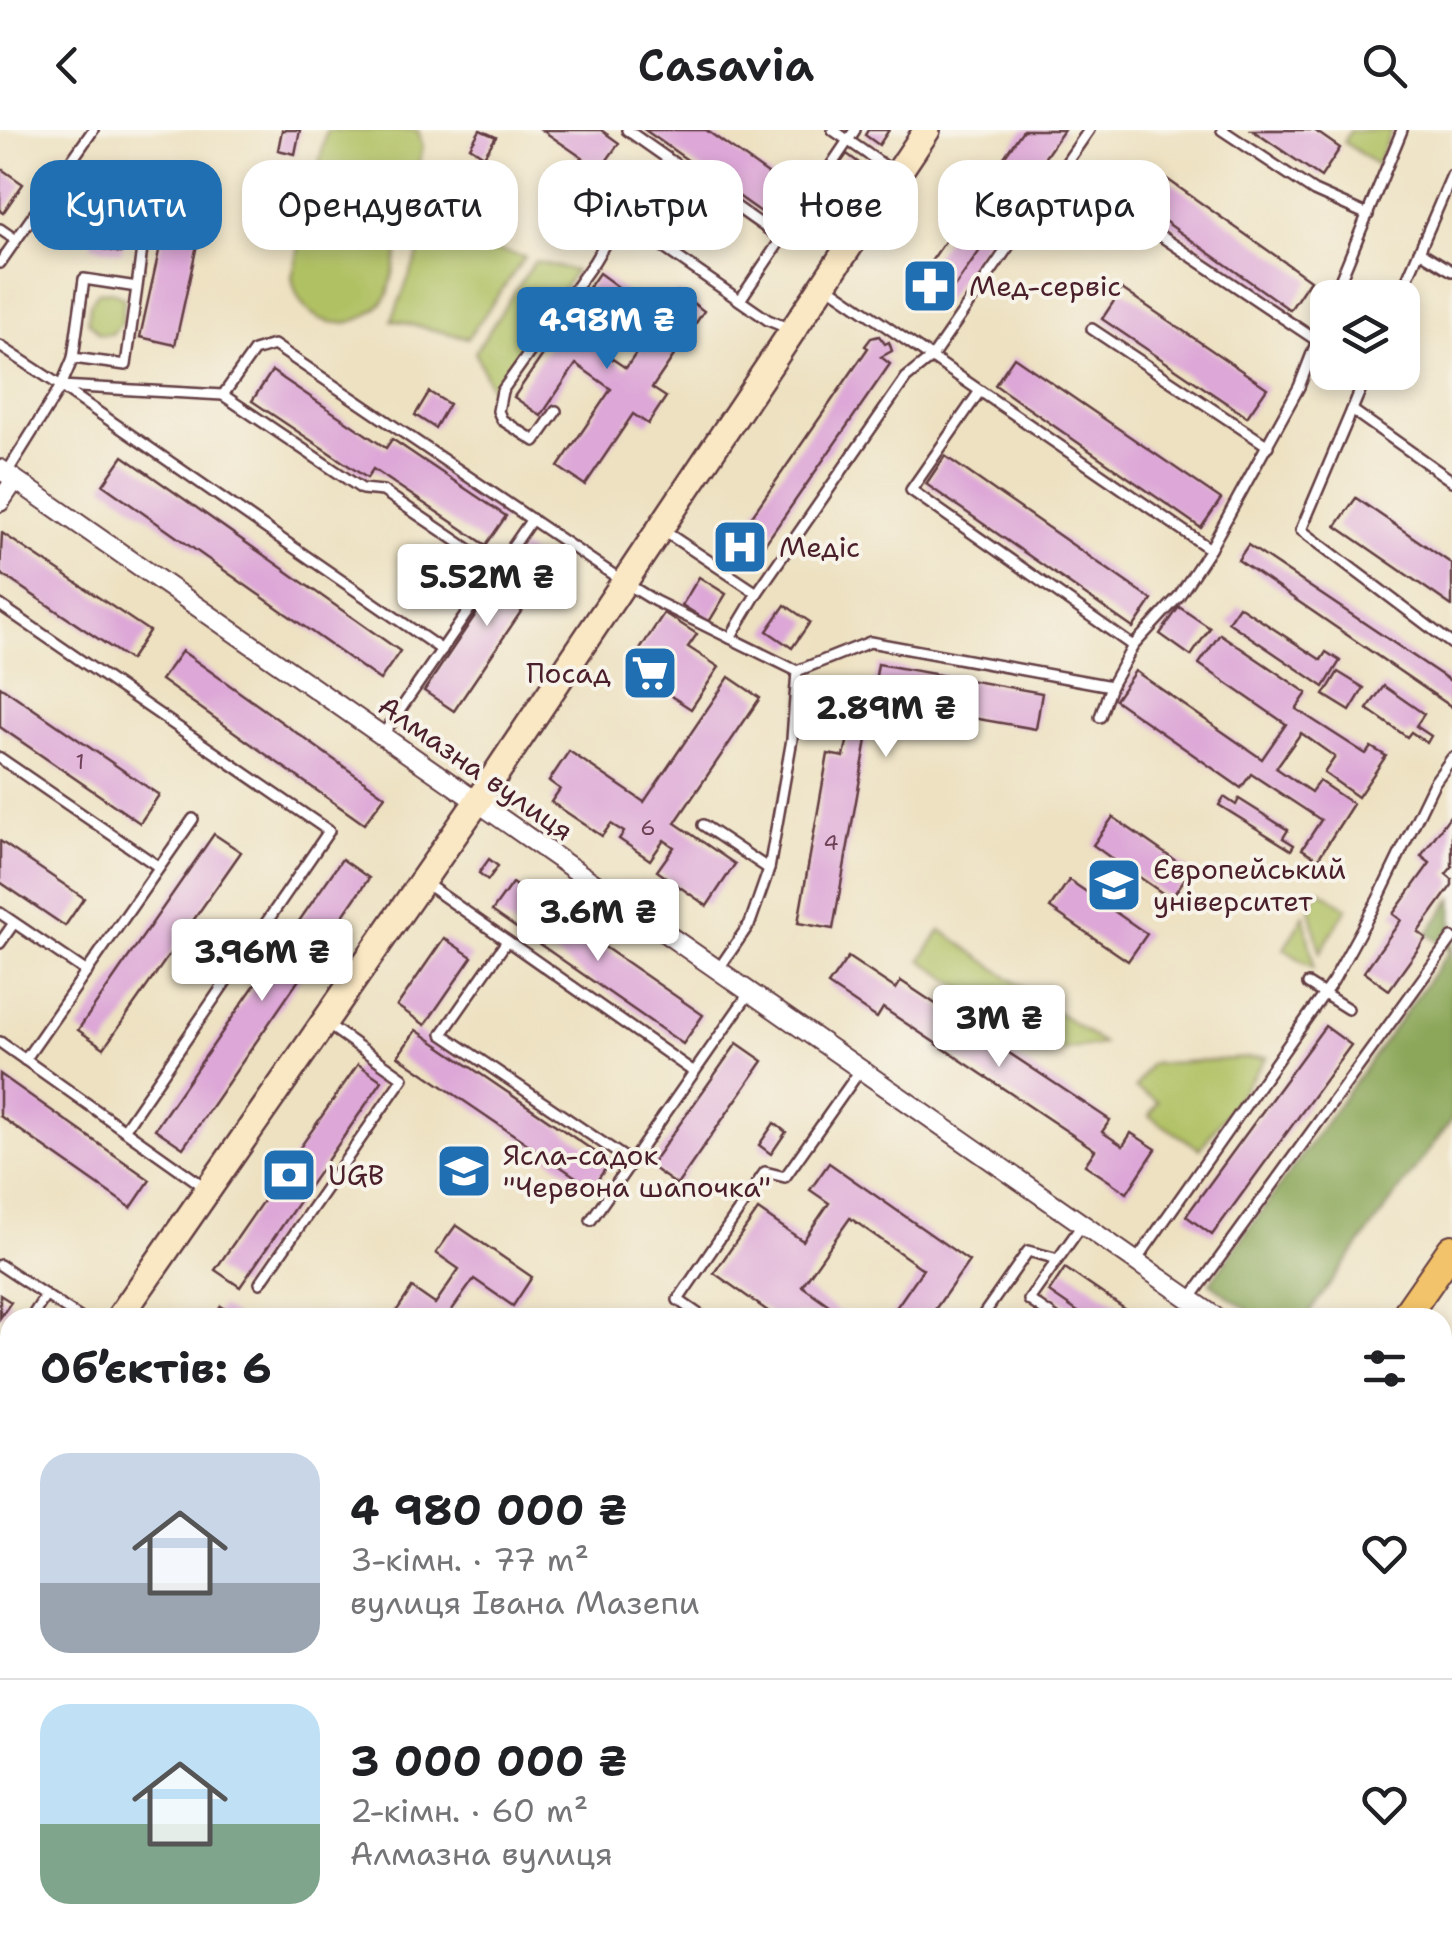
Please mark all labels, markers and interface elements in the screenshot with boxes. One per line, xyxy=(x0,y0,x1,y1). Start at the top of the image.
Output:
text: Casavia xyxy=(638,35,814,95)
icon: back xyxy=(40,38,95,93)
icon: search xyxy=(1357,38,1412,93)
chip: Купити xyxy=(30,160,222,250)
chip: Орендувати xyxy=(242,160,518,250)
chip: Фільтри xyxy=(538,160,743,250)
chip: Нове xyxy=(763,160,918,250)
chip: Квартира xyxy=(938,160,1170,250)
pharmacy icon: Мед-сервіс xyxy=(900,256,960,316)
place label: Мед-сервіс xyxy=(969,267,1121,305)
map controls xyxy=(1310,280,1420,390)
button: layers xyxy=(1310,280,1420,390)
pin: 4.98M ₴ xyxy=(515,287,699,372)
text: 4.98M ₴ xyxy=(539,298,675,341)
hospital icon: Медіс xyxy=(710,517,770,577)
place label: Медіс xyxy=(779,528,860,566)
pin: 5.52M ₴ xyxy=(395,544,579,629)
text: 5.52M ₴ xyxy=(419,555,555,598)
supermarket icon: Посад xyxy=(620,643,680,703)
place label: Посад xyxy=(526,654,611,692)
pin: 2.89M ₴ xyxy=(794,675,978,760)
street label: Алмазна вулиця xyxy=(371,686,581,850)
text: 2.89M ₴ xyxy=(816,686,956,729)
house number: 1 xyxy=(75,747,85,776)
house number: 6 xyxy=(640,813,656,842)
house number: 4 xyxy=(823,828,839,857)
place label: Європейський університет xyxy=(1153,850,1346,920)
school or university icon: Європейський університет xyxy=(1084,855,1144,915)
pin: 3.6M ₴ xyxy=(517,879,679,964)
text: 3.6M ₴ xyxy=(539,890,657,933)
pin: 3.96M ₴ xyxy=(170,919,354,1004)
text: 3.96M ₴ xyxy=(194,930,330,973)
pin: 3M ₴ xyxy=(940,985,1058,1070)
text: 3M ₴ xyxy=(955,996,1043,1039)
place label: Ясла-садок "Червона шапочка" xyxy=(503,1136,771,1206)
school or university icon: Ясла-садок "Червона шапочка" xyxy=(434,1141,494,1201)
bank icon: UGB xyxy=(259,1145,319,1205)
place label: UGB xyxy=(328,1156,384,1194)
text: Об’єктів: 6 xyxy=(40,1340,272,1396)
icon: filters xyxy=(1357,1341,1412,1396)
text: 4 980 000 ₴ xyxy=(350,1482,627,1538)
icon: home xyxy=(120,1493,240,1613)
icon: heart xyxy=(1357,1526,1412,1581)
text: 3-кімн. · 77 m² xyxy=(350,1538,589,1581)
text: вулиця Івана Мазепи xyxy=(350,1581,700,1624)
text: 3 000 000 ₴ xyxy=(350,1733,628,1789)
icon: home xyxy=(120,1744,240,1864)
icon: heart xyxy=(1357,1777,1412,1832)
text: 2-кімн. · 60 m² xyxy=(350,1789,588,1832)
text: Алмазна вулиця xyxy=(350,1832,613,1875)

